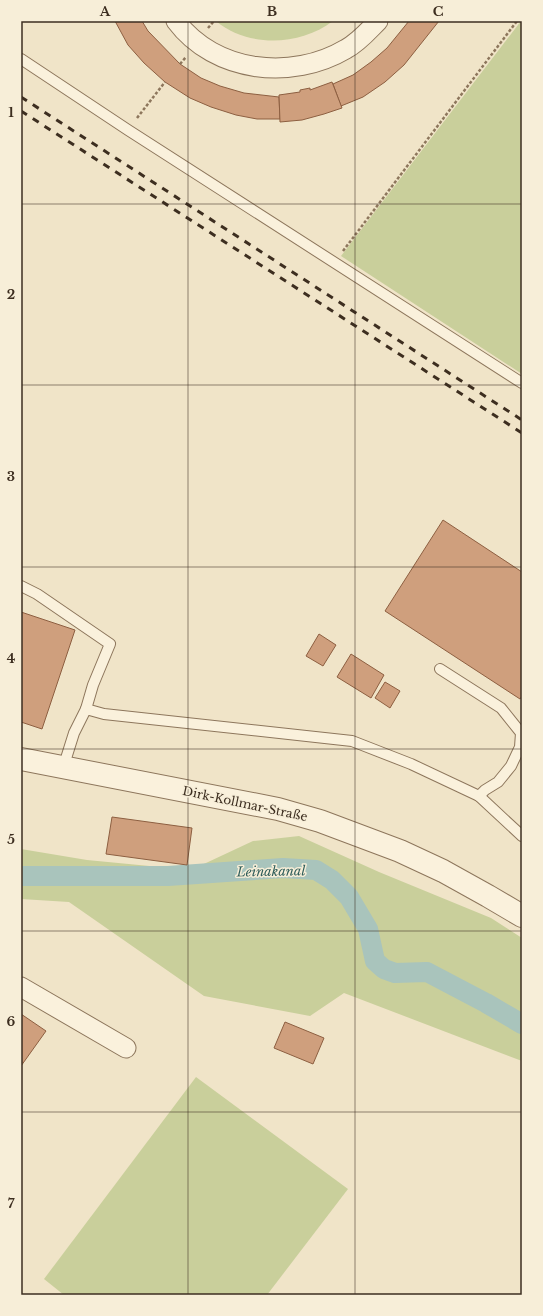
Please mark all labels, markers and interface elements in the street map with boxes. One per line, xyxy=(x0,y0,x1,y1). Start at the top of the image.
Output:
text: A xyxy=(99,3,111,20)
text: B xyxy=(267,3,277,20)
text: C xyxy=(433,3,444,20)
text: 1 xyxy=(8,104,14,121)
text: 2 xyxy=(7,286,15,303)
text: 3 xyxy=(7,468,15,485)
text: 4 xyxy=(7,650,16,667)
street label: Dirk-Kollmar-Straße xyxy=(181,783,309,824)
text: 5 xyxy=(7,831,15,848)
water label: Leinakanal xyxy=(235,862,306,881)
text: 6 xyxy=(7,1013,16,1030)
text: 7 xyxy=(8,1195,15,1212)

